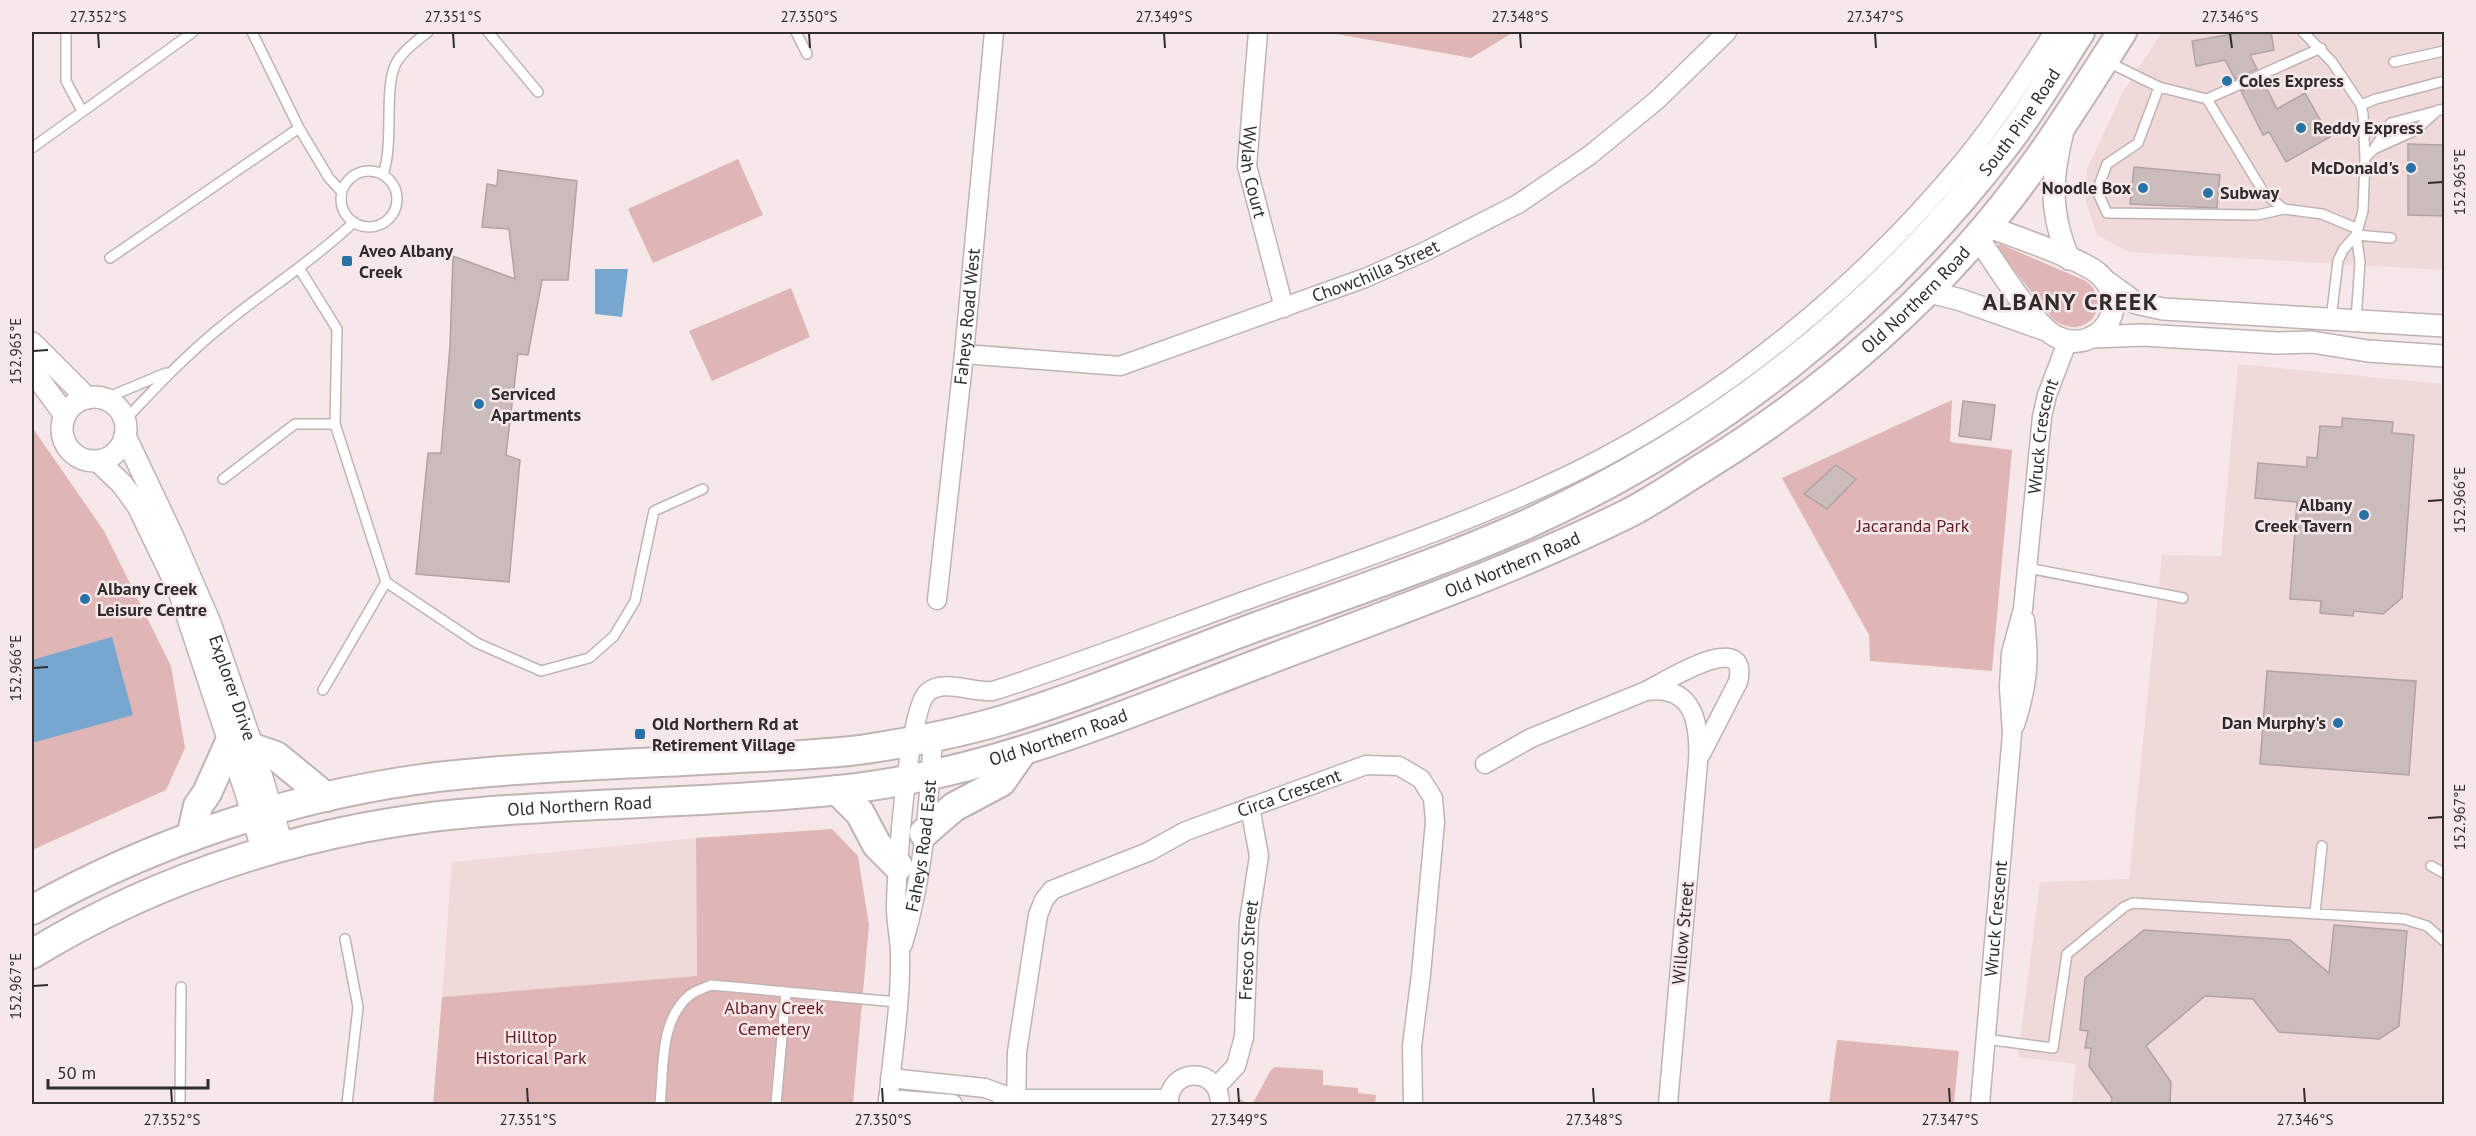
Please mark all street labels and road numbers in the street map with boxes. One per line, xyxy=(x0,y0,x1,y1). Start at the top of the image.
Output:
street label: South Pine Road xyxy=(1973,64,2065,181)
street label: Wylah Court xyxy=(1236,125,1272,220)
street label: Chowchilla Street xyxy=(1309,234,1443,307)
street label: Old Northern Road xyxy=(1856,241,1975,358)
street label: Faheys Road West xyxy=(949,247,985,386)
street label: Wruck Crescent xyxy=(2022,375,2063,495)
street label: Old Northern Road xyxy=(1441,526,1584,603)
street label: Explorer Drive xyxy=(204,632,262,744)
street label: Old Northern Road xyxy=(986,703,1131,771)
street label: Circa Crescent xyxy=(1234,763,1344,822)
street label: Faheys Road East xyxy=(900,779,941,914)
street label: Old Northern Road xyxy=(507,790,652,821)
street label: Wruck Crescent xyxy=(1979,860,2012,978)
street label: Willow Street xyxy=(1667,881,1698,985)
street label: Fresco Street xyxy=(1234,898,1263,1001)

